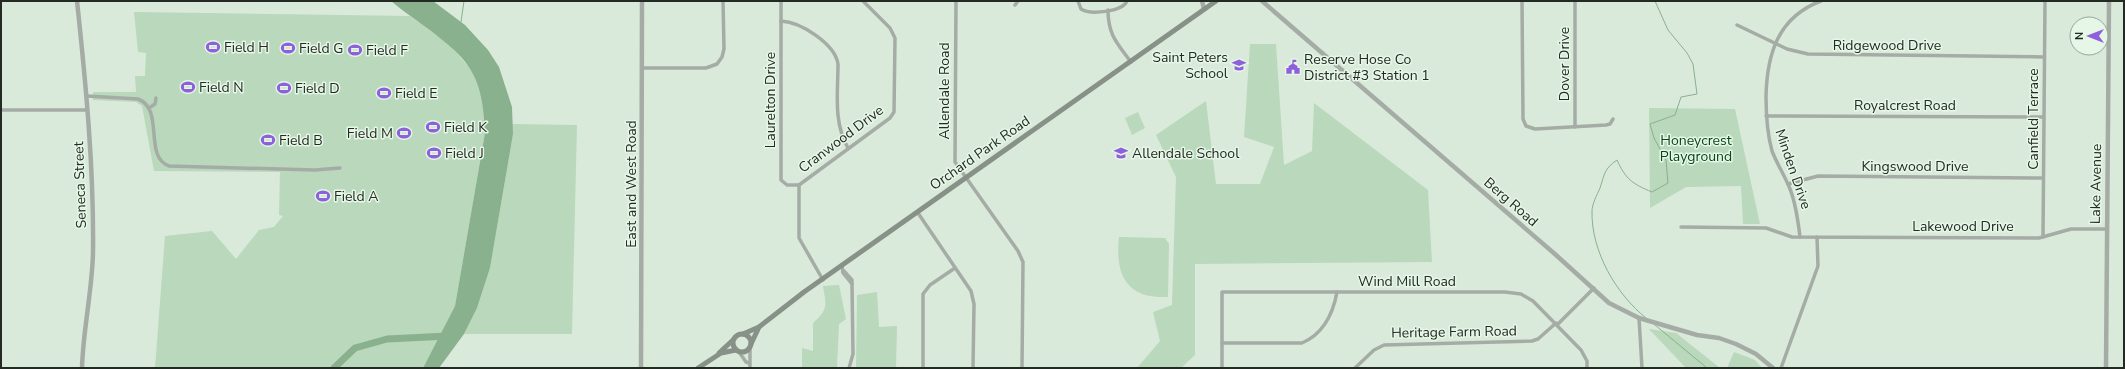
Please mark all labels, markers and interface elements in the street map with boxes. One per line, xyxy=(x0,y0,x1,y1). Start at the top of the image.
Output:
north arrow xyxy=(2069,16,2109,56)
street label: Dover Drive xyxy=(1555,27,1574,101)
text: N xyxy=(2072,32,2087,40)
street label: Ridgewood Drive xyxy=(1833,36,1941,55)
place label: Field H xyxy=(224,38,269,57)
sports icon: Field H xyxy=(205,39,221,55)
place label: Field G xyxy=(299,39,343,58)
sports icon: Field G xyxy=(280,40,296,56)
place label: Field F xyxy=(366,41,408,60)
sports icon: Field F xyxy=(347,42,363,58)
street label: Allendale Road xyxy=(935,42,954,140)
place label: Saint Peters School xyxy=(1152,48,1229,83)
place label: Reserve Hose Co District #3 Station 1 xyxy=(1304,50,1430,85)
street label: Laurelton Drive xyxy=(761,52,780,148)
school or university icon: Saint Peters School xyxy=(1231,57,1247,73)
public building icon: Reserve Hose Co District #3 Station 1 xyxy=(1285,59,1301,75)
street label: Canfield Terrace xyxy=(2024,68,2043,170)
place label: Field N xyxy=(199,78,244,97)
sports icon: Field N xyxy=(180,79,196,95)
place label: Field D xyxy=(295,79,340,98)
sports icon: Field D xyxy=(276,80,292,96)
place label: Field E xyxy=(395,84,437,103)
sports icon: Field E xyxy=(376,85,392,101)
street label: Royalcrest Road xyxy=(1854,96,1956,115)
street label: Cranwood Drive xyxy=(795,101,887,177)
street label: Orchard Park Road xyxy=(926,111,1034,195)
place label: Field K xyxy=(444,118,487,137)
sports icon: Field K xyxy=(425,119,441,135)
street label: East and West Road xyxy=(622,120,641,248)
place label: Field M xyxy=(347,124,393,143)
sports icon: Field M xyxy=(396,125,412,141)
street label: Minden Drive xyxy=(1770,126,1816,212)
place label: Field B xyxy=(279,131,323,150)
park label: Honeycrest Playground xyxy=(1660,131,1732,166)
sports icon: Field B xyxy=(260,132,276,148)
street label: Seneca Street xyxy=(69,141,91,229)
place label: Field J xyxy=(445,144,484,163)
place label: Allendale School xyxy=(1132,144,1240,163)
street label: Lake Avenue xyxy=(2086,144,2106,224)
sports icon: Field J xyxy=(426,145,442,161)
school or university icon: Allendale School xyxy=(1113,145,1129,161)
street label: Kingswood Drive xyxy=(1862,157,1968,176)
street label: Berg Road xyxy=(1480,173,1542,231)
place label: Field A xyxy=(334,187,378,206)
sports icon: Field A xyxy=(315,188,331,204)
street label: Lakewood Drive xyxy=(1912,217,2014,236)
street label: Wind Mill Road xyxy=(1358,272,1456,291)
street label: Heritage Farm Road xyxy=(1391,321,1517,343)

